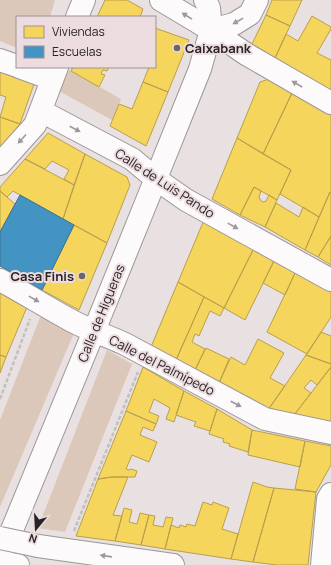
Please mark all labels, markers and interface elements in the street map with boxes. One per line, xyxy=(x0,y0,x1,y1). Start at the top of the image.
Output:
one-way arrow xyxy=(181,12,193,19)
legend xyxy=(16,16,156,68)
one-way arrow xyxy=(232,18,244,24)
text: Viviendas xyxy=(52,23,105,40)
place label: Caixabank xyxy=(185,39,252,57)
text: Escuelas xyxy=(52,43,102,60)
marker: Caixabank xyxy=(172,43,182,53)
one-way arrow xyxy=(291,80,303,87)
one-way arrow xyxy=(70,125,81,132)
one-way arrow xyxy=(18,134,27,144)
street label: Calle de Luis Pando xyxy=(112,144,219,222)
one-way arrow xyxy=(227,222,239,229)
street label: Calle de Higueras xyxy=(73,261,129,365)
place label: Casa Finis xyxy=(11,267,74,285)
marker: Casa Finis xyxy=(77,271,87,281)
one-way arrow xyxy=(28,296,40,302)
street label: Calle del Palmípedo xyxy=(106,331,218,400)
one-way arrow xyxy=(230,400,242,407)
north arrow xyxy=(16,509,56,549)
text: N xyxy=(27,531,39,547)
one-way arrow xyxy=(100,552,112,559)

